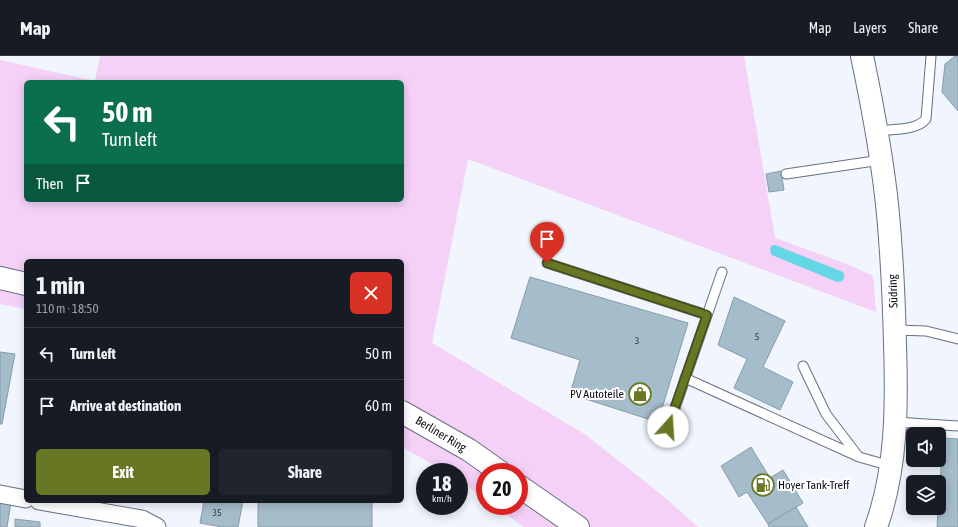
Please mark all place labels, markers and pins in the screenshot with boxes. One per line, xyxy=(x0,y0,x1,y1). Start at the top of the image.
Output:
pin xyxy=(530,222,564,263)
shop icon: PV Autoteile xyxy=(627,381,653,407)
place label: PV Autoteile xyxy=(570,387,624,401)
fuel station icon: Hoyer Tank-Treff xyxy=(750,472,776,498)
place label: Hoyer Tank-Treff xyxy=(778,478,850,492)

